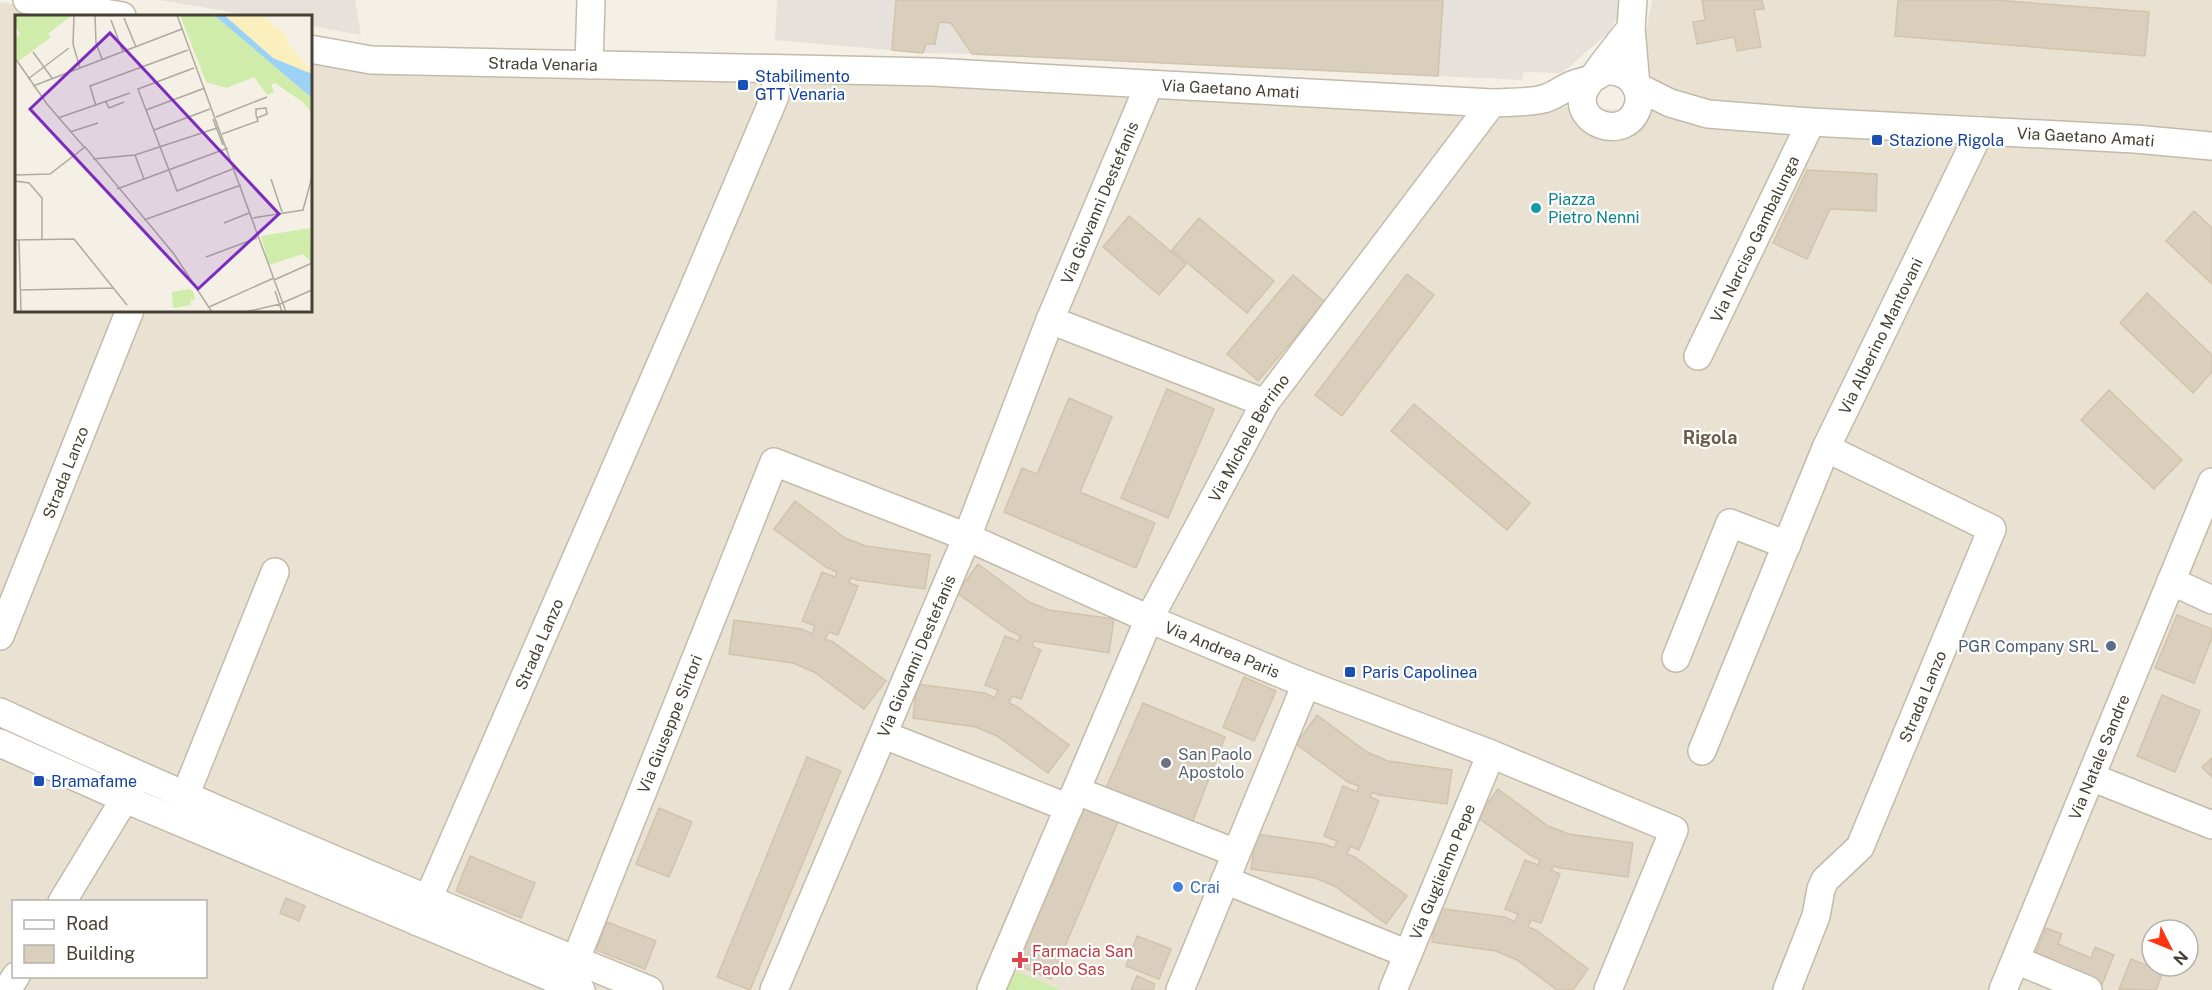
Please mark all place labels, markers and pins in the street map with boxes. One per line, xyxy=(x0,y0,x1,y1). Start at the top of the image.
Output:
place label: Stabilimento GTT Venaria xyxy=(755,67,850,104)
marker: Stabilimento GTT Venaria xyxy=(736,78,750,92)
place label: Stazione Rigola xyxy=(1889,131,2004,150)
marker: Stazione Rigola xyxy=(1870,133,1884,147)
place label: Piazza Pietro Nenni xyxy=(1548,190,1639,227)
marker: Piazza Pietro Nenni xyxy=(1529,201,1543,215)
place label: PGR Company SRL xyxy=(1958,637,2099,656)
marker: PGR Company SRL xyxy=(2104,639,2118,653)
place label: Paris Capolinea xyxy=(1362,663,1477,682)
marker: Paris Capolinea xyxy=(1343,665,1357,679)
place label: San Paolo Apostolo xyxy=(1178,745,1252,782)
marker: San Paolo Apostolo xyxy=(1159,756,1173,770)
place label: Bramafame xyxy=(51,772,137,791)
marker: Bramafame xyxy=(32,774,46,788)
place label: Crai xyxy=(1190,878,1220,897)
marker: Crai xyxy=(1171,880,1185,894)
place label: Farmacia San Paolo Sas xyxy=(1032,942,1133,979)
marker: Farmacia San Paolo Sas xyxy=(1013,953,1027,967)

